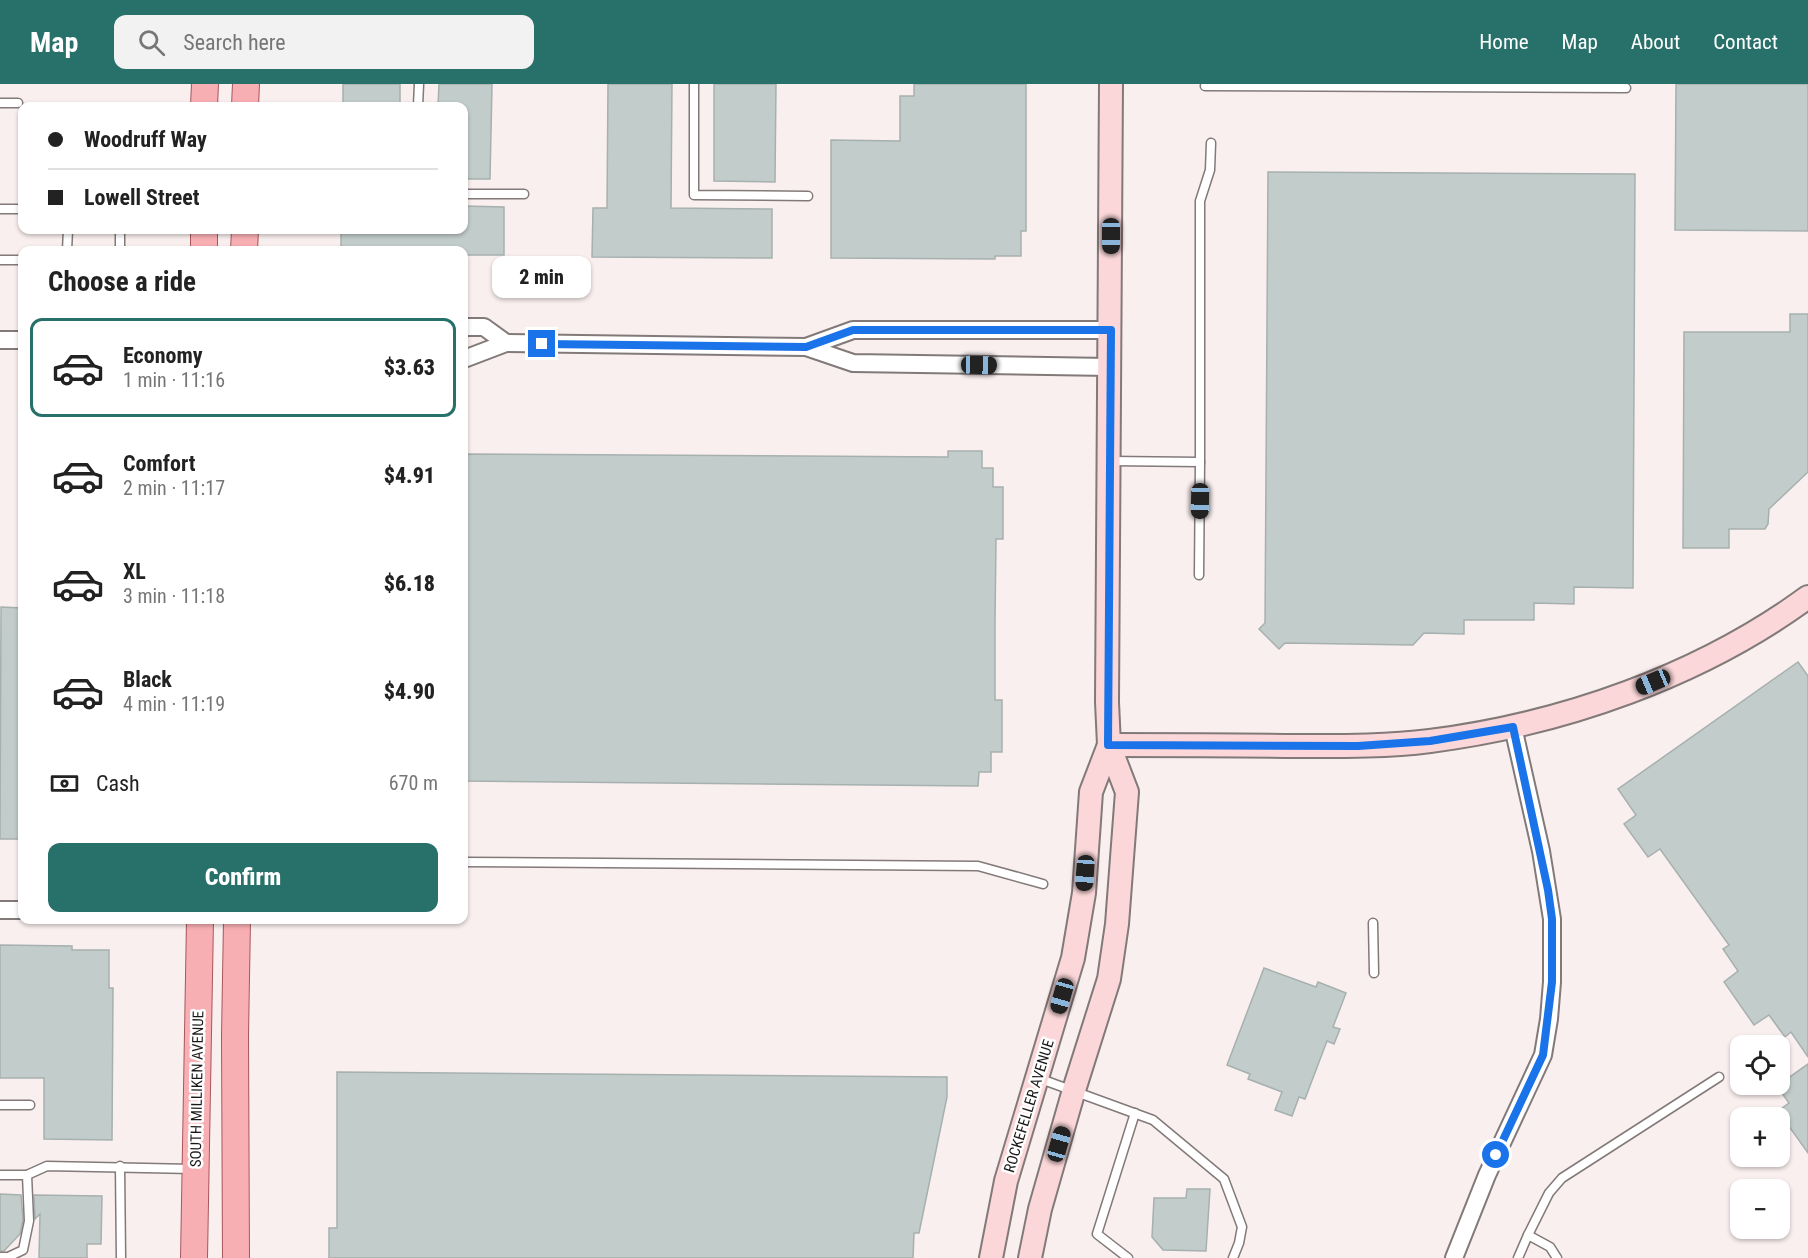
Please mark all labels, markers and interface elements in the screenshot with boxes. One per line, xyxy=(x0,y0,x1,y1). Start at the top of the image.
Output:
search box xyxy=(114,15,534,69)
text: Map xyxy=(30,26,78,59)
icon: search xyxy=(135,26,168,59)
text: Search here xyxy=(183,30,286,55)
text: Home xyxy=(1479,30,1529,54)
text: Map xyxy=(1562,30,1598,54)
text: About xyxy=(1631,30,1680,54)
text: Contact xyxy=(1713,30,1778,54)
text: Woodruff Way xyxy=(84,127,207,152)
text: Lowell Street xyxy=(84,185,200,210)
car xyxy=(1102,218,1120,254)
callout: 2 min xyxy=(492,257,592,299)
text: 2 min xyxy=(519,265,564,289)
text: Choose a ride xyxy=(48,266,196,298)
route end xyxy=(528,330,555,357)
icon: car xyxy=(51,341,105,395)
text: Economy xyxy=(123,343,203,368)
text: $3.63 xyxy=(384,355,435,380)
car xyxy=(961,356,997,374)
text: 1 min · 11:16 xyxy=(123,368,225,392)
icon: car xyxy=(51,449,105,503)
text: Comfort xyxy=(123,451,196,476)
text: $4.91 xyxy=(384,463,435,488)
text: 2 min · 11:17 xyxy=(123,476,225,500)
car xyxy=(1191,483,1209,519)
icon: car xyxy=(51,557,105,611)
text: XL xyxy=(123,559,146,584)
text: $6.18 xyxy=(384,571,435,596)
text: 3 min · 11:18 xyxy=(123,584,225,608)
icon: car xyxy=(51,665,105,719)
text: Black xyxy=(123,667,172,692)
car xyxy=(1633,667,1673,697)
text: $4.90 xyxy=(384,679,435,704)
text: 4 min · 11:19 xyxy=(123,692,225,716)
icon: cash xyxy=(48,767,81,800)
text: Cash xyxy=(96,771,140,796)
text: 670 m xyxy=(389,771,438,795)
button: Confirm xyxy=(48,843,438,912)
car xyxy=(1075,854,1095,892)
car xyxy=(1048,976,1076,1016)
street label: SOUTH MILLIKEN AVENUE xyxy=(187,1011,207,1167)
map controls xyxy=(1730,1035,1790,1239)
button: locate xyxy=(1730,1035,1790,1095)
street label: ROCKEFELLER AVENUE xyxy=(1000,1037,1058,1175)
button: + xyxy=(1730,1107,1790,1167)
car xyxy=(1045,1124,1073,1164)
route start xyxy=(1482,1141,1509,1168)
button: − xyxy=(1730,1179,1790,1239)

